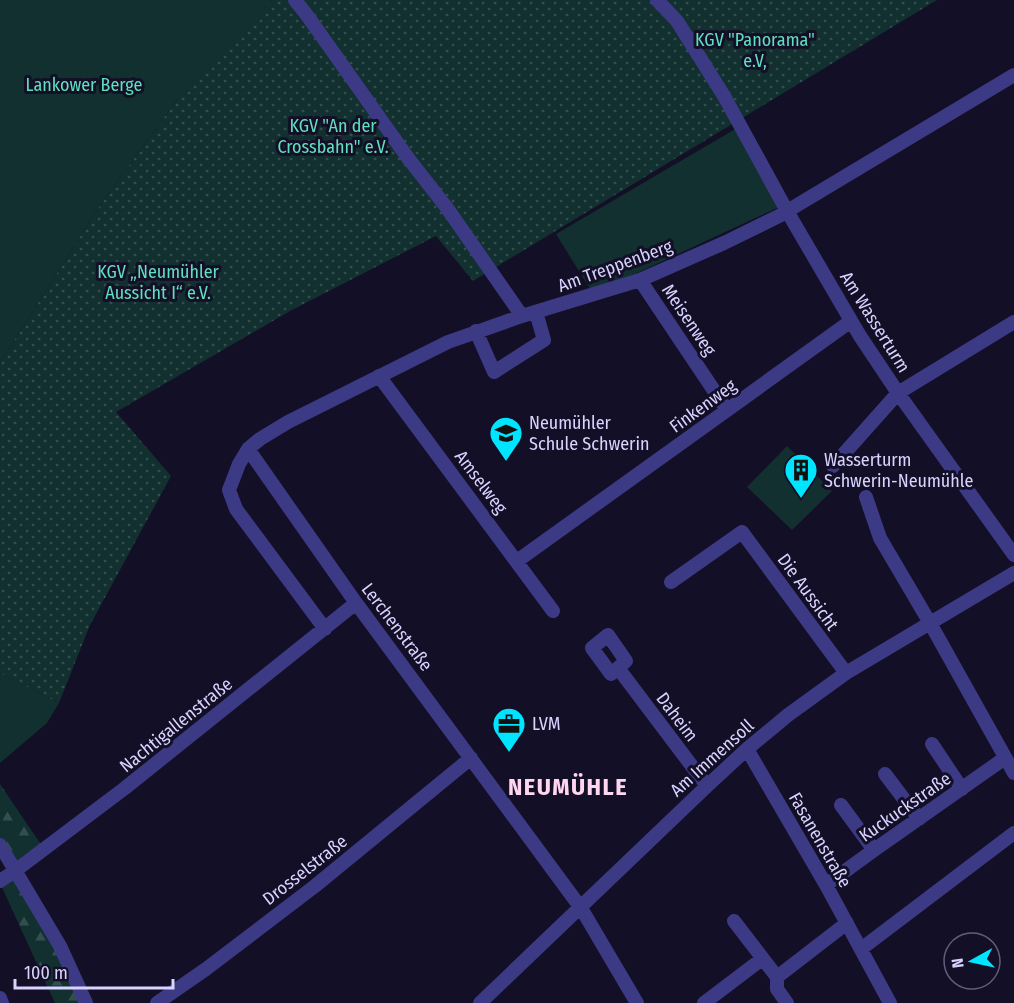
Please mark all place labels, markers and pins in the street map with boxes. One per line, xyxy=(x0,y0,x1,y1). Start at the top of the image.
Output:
place label: Neumühler Schule Schwerin xyxy=(529,412,649,455)
school or university icon: Neumühler Schule Schwerin xyxy=(488,415,524,462)
place label: Wasserturm Schwerin-Neumühle xyxy=(824,449,973,492)
building icon: Wasserturm Schwerin-Neumühle xyxy=(783,452,819,499)
office icon: LVM xyxy=(491,706,527,753)
place label: LVM xyxy=(532,713,561,735)

